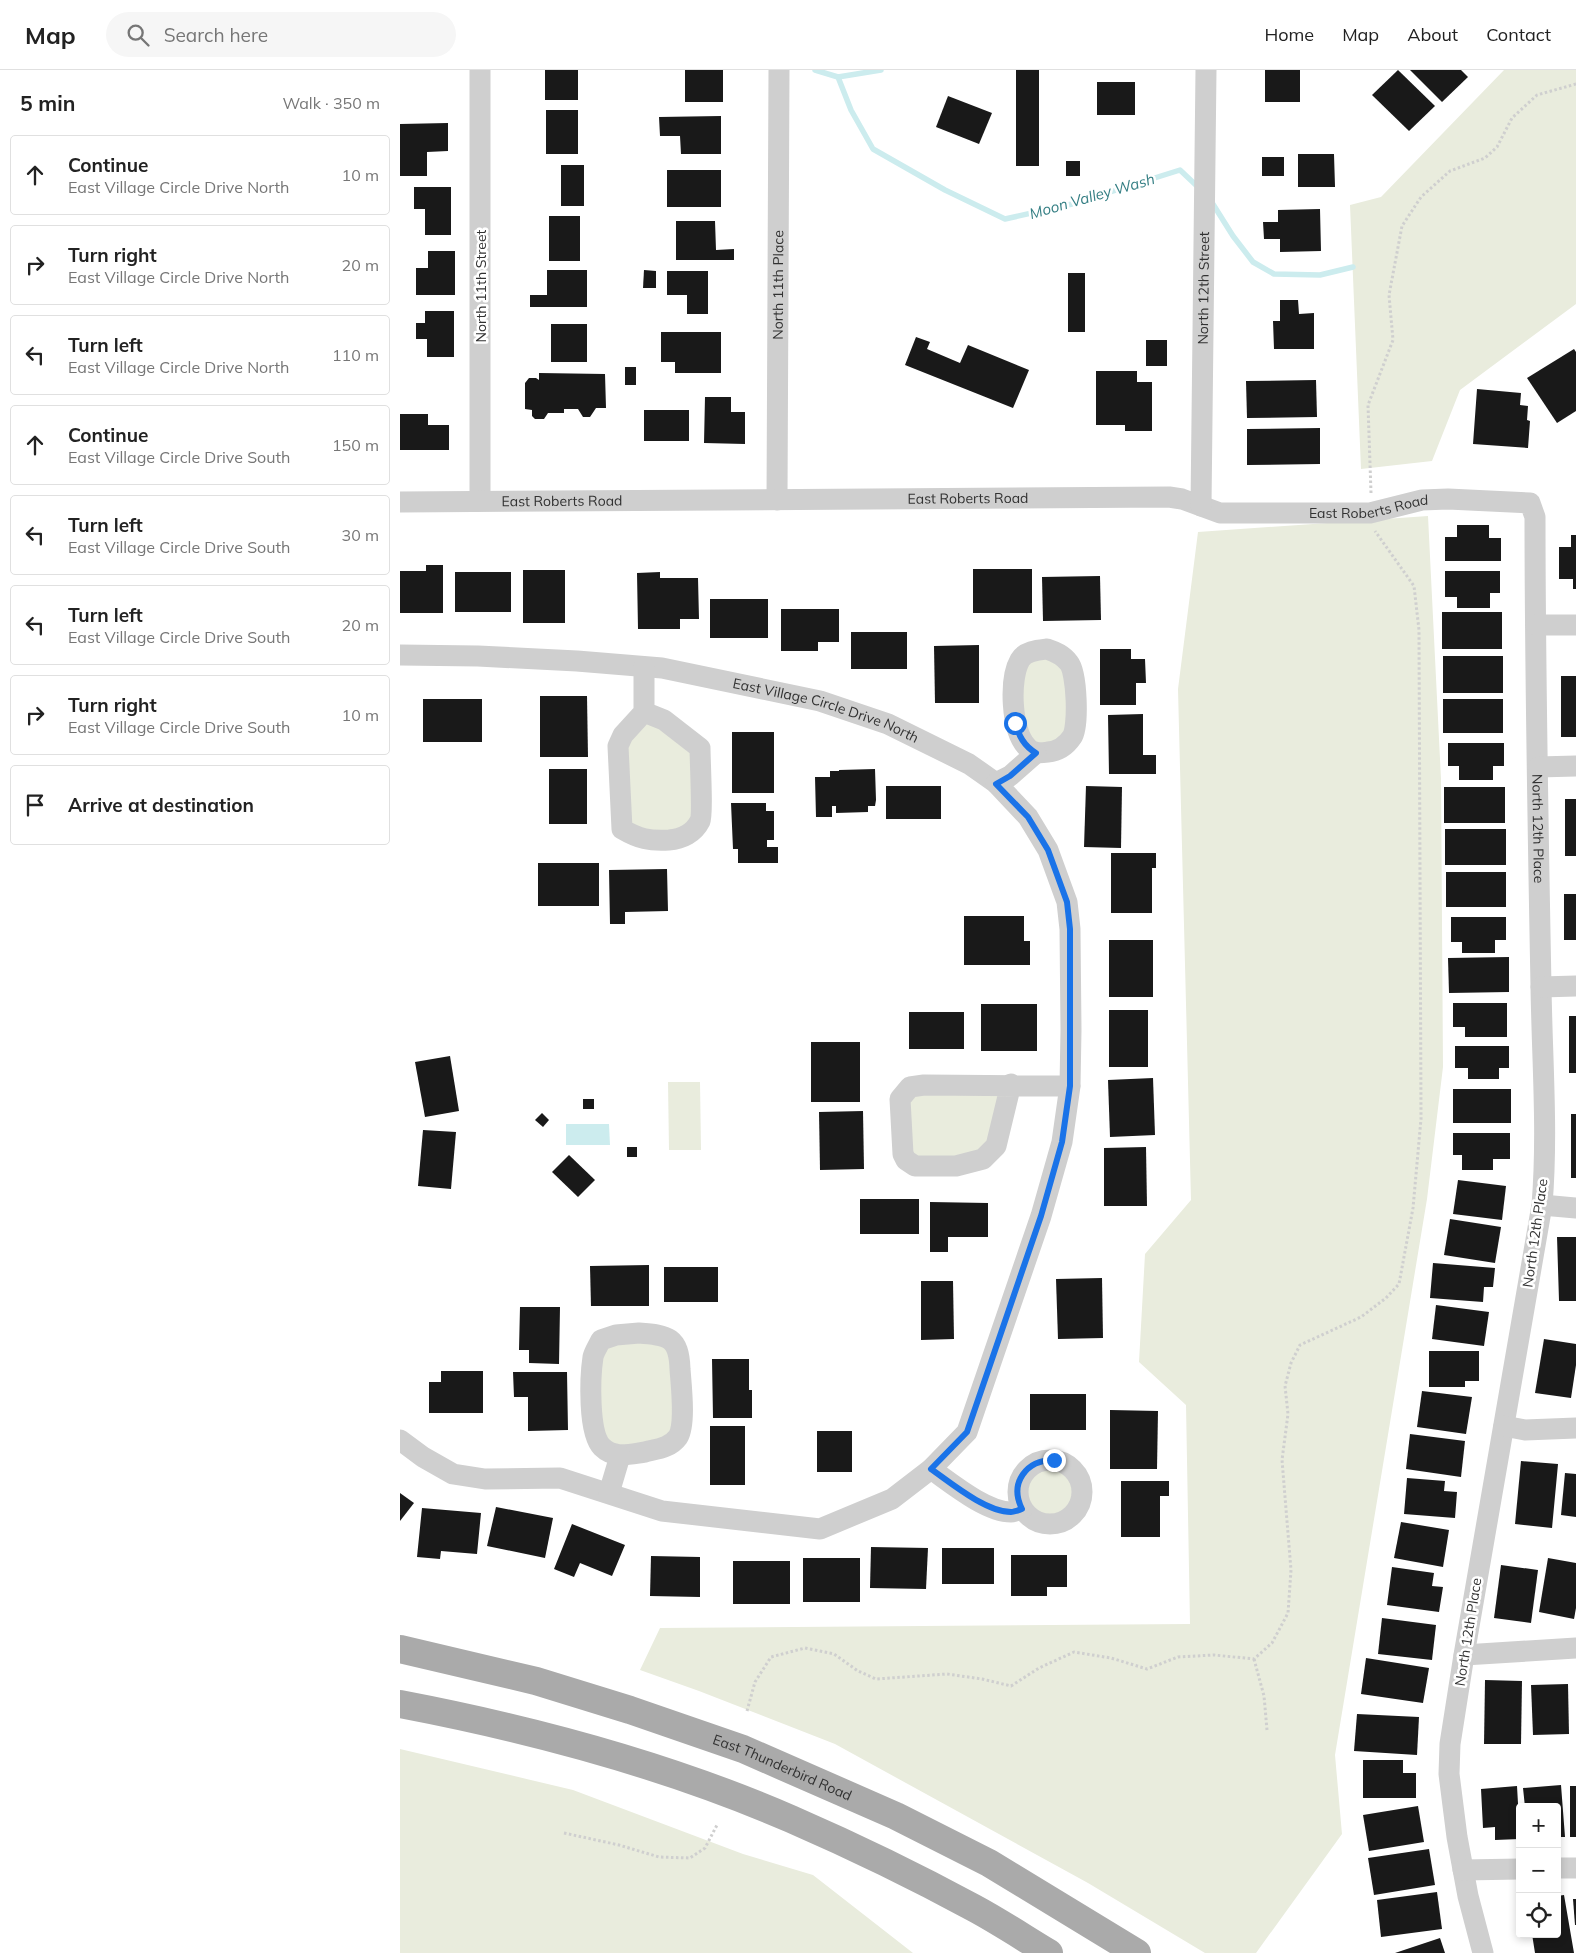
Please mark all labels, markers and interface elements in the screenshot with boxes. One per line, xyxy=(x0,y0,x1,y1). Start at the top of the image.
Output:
search box xyxy=(106,12,456,57)
text: Map xyxy=(25,20,76,50)
icon: search xyxy=(124,21,152,49)
text: Search here xyxy=(164,23,268,47)
text: Home xyxy=(1264,23,1314,46)
text: Map xyxy=(1342,23,1379,46)
text: About xyxy=(1407,23,1458,46)
text: Contact xyxy=(1486,23,1551,46)
text: 5 min xyxy=(20,90,75,116)
text: Walk · 350 m xyxy=(282,93,380,113)
text: Continue xyxy=(68,153,148,177)
icon: ahead xyxy=(21,161,49,189)
text: 10 m xyxy=(342,165,379,185)
water label: Moon Valley Wash xyxy=(1027,169,1157,223)
text: East Village Circle Drive North xyxy=(68,177,289,197)
street label: North 11th Street xyxy=(472,229,490,342)
street label: North 11th Place xyxy=(769,230,787,340)
street label: North 12th Street xyxy=(1194,231,1213,345)
text: Turn right xyxy=(68,243,157,267)
icon: right xyxy=(21,251,49,279)
text: 20 m xyxy=(342,255,379,275)
text: East Village Circle Drive North xyxy=(68,267,289,287)
text: Turn left xyxy=(68,333,143,357)
icon: left xyxy=(21,341,49,369)
text: 110 m xyxy=(332,345,379,365)
text: East Village Circle Drive North xyxy=(68,357,289,377)
text: Continue xyxy=(68,423,148,447)
icon: ahead xyxy=(21,431,49,459)
text: 150 m xyxy=(332,435,379,455)
text: East Village Circle Drive South xyxy=(68,447,290,467)
street label: East Roberts Road xyxy=(908,489,1028,508)
street label: East Roberts Road xyxy=(1309,491,1428,523)
street label: East Roberts Road xyxy=(502,492,622,510)
text: Turn left xyxy=(68,513,143,537)
icon: left xyxy=(21,521,49,549)
text: 30 m xyxy=(342,525,379,545)
text: East Village Circle Drive South xyxy=(68,537,290,557)
text: Turn left xyxy=(68,603,143,627)
icon: left xyxy=(21,611,49,639)
text: 20 m xyxy=(342,615,379,635)
text: East Village Circle Drive South xyxy=(68,627,290,647)
street label: East Village Circle Drive North xyxy=(731,674,922,747)
text: Turn right xyxy=(68,693,157,717)
icon: right xyxy=(21,701,49,729)
text: 10 m xyxy=(342,705,379,725)
route start xyxy=(1004,712,1027,735)
text: East Village Circle Drive South xyxy=(68,717,290,737)
street label: North 12th Place xyxy=(1528,774,1548,884)
icon: arrive xyxy=(21,791,49,819)
text: Arrive at destination xyxy=(68,793,254,817)
street label: North 12th Place xyxy=(1518,1178,1552,1288)
route end xyxy=(1043,1449,1066,1472)
street label: North 12th Place xyxy=(1451,1577,1485,1687)
street label: East Thunderbird Road xyxy=(711,1730,855,1805)
map controls xyxy=(1516,1803,1561,1938)
button: + xyxy=(1516,1803,1561,1848)
button: − xyxy=(1516,1848,1561,1893)
button: locate xyxy=(1516,1893,1561,1938)

